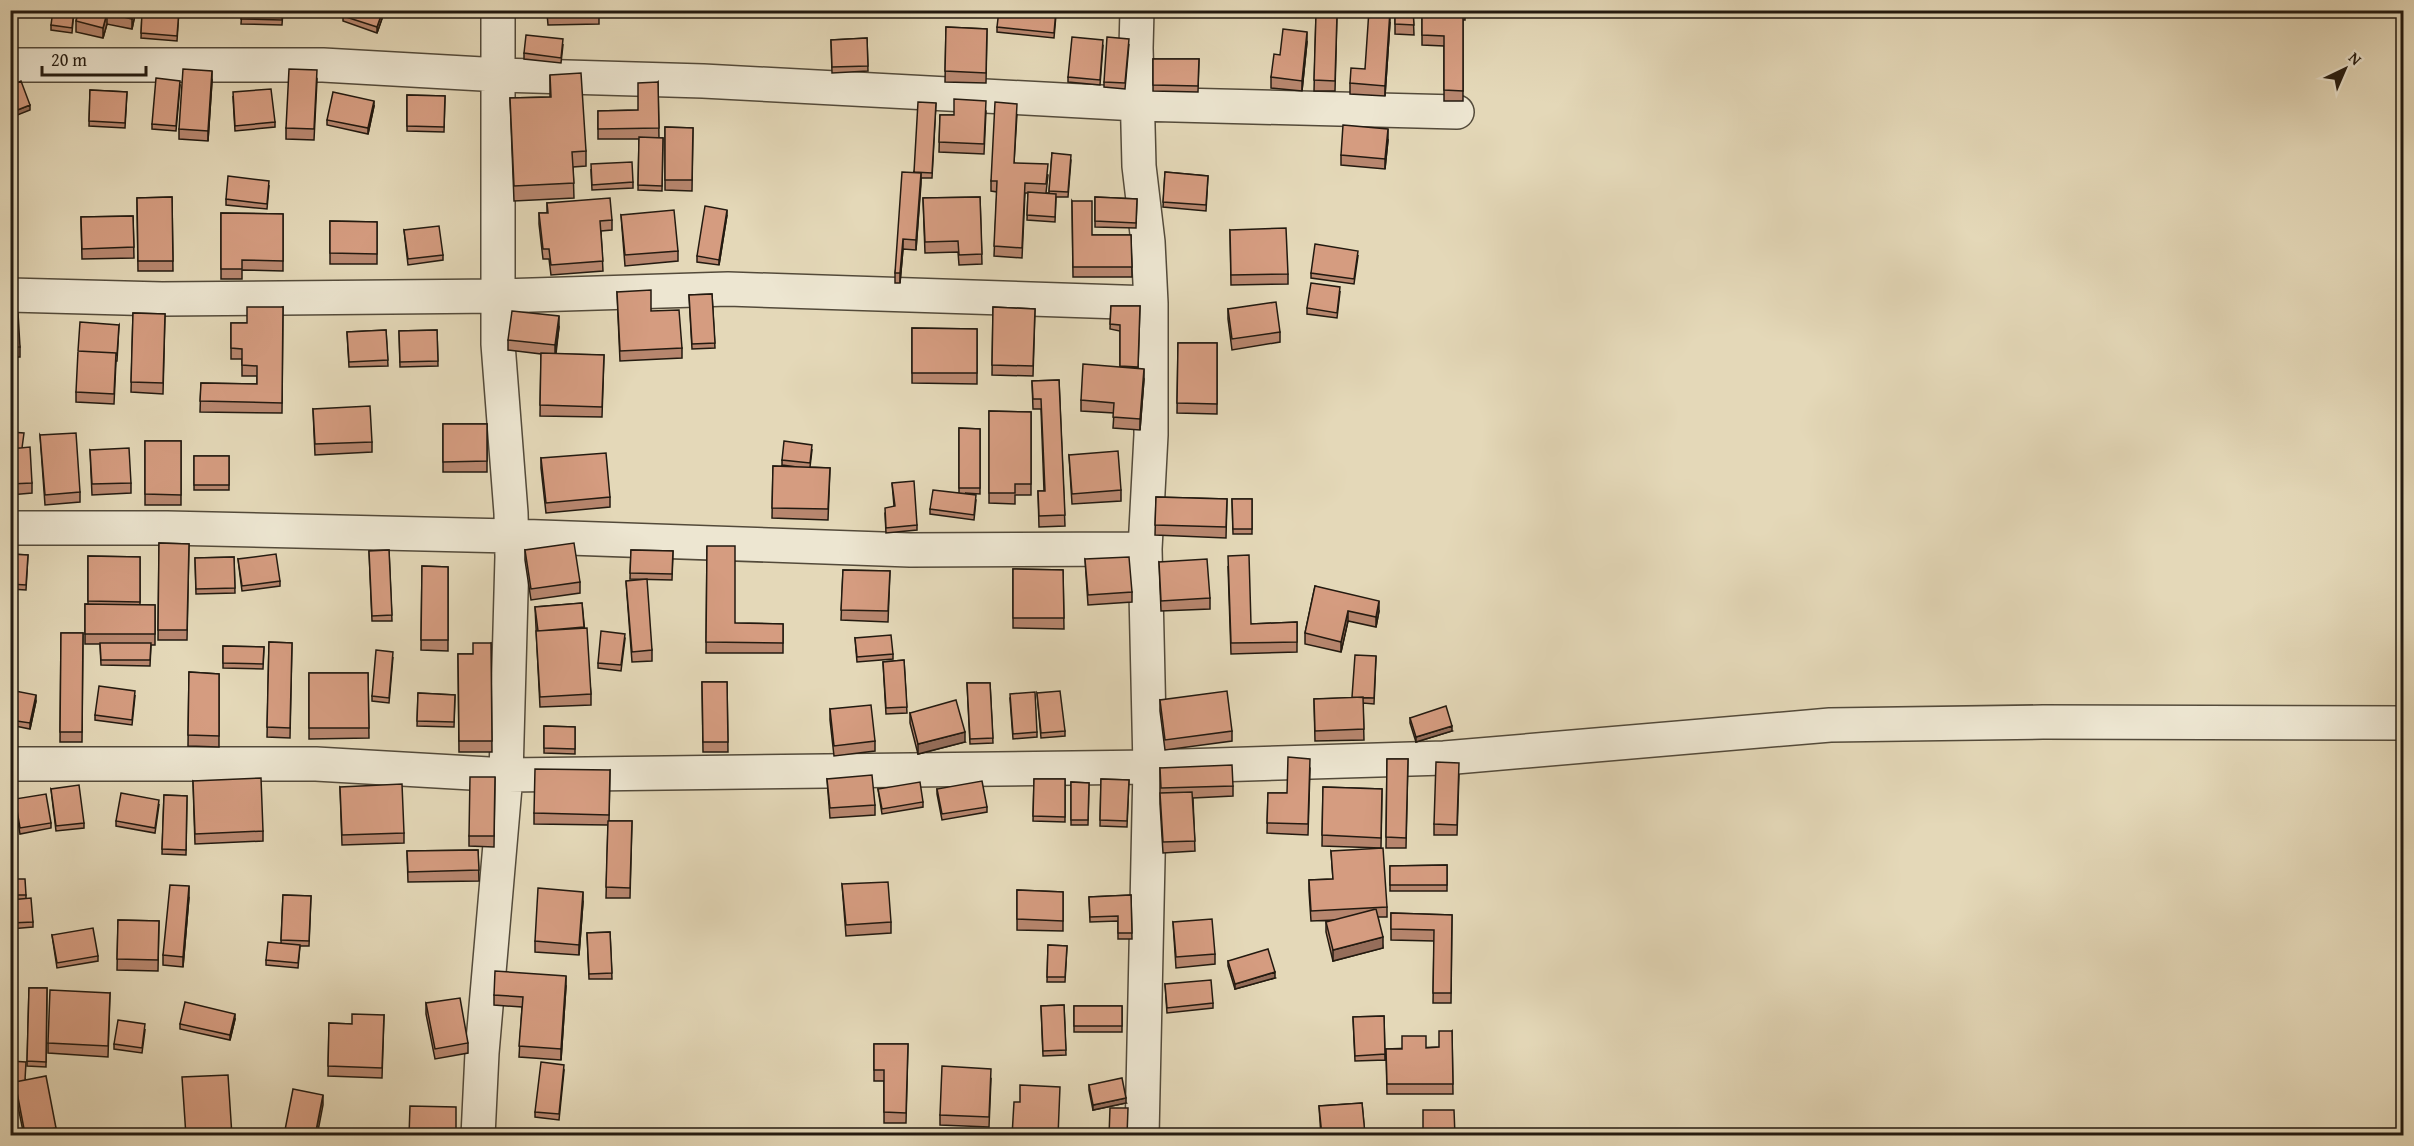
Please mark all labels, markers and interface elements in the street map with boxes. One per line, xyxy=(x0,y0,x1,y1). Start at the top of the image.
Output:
scale bar xyxy=(42,39,146,77)
north arrow xyxy=(2315,39,2375,99)
text: 20 m xyxy=(51,46,87,73)
text: N xyxy=(2343,46,2368,71)

